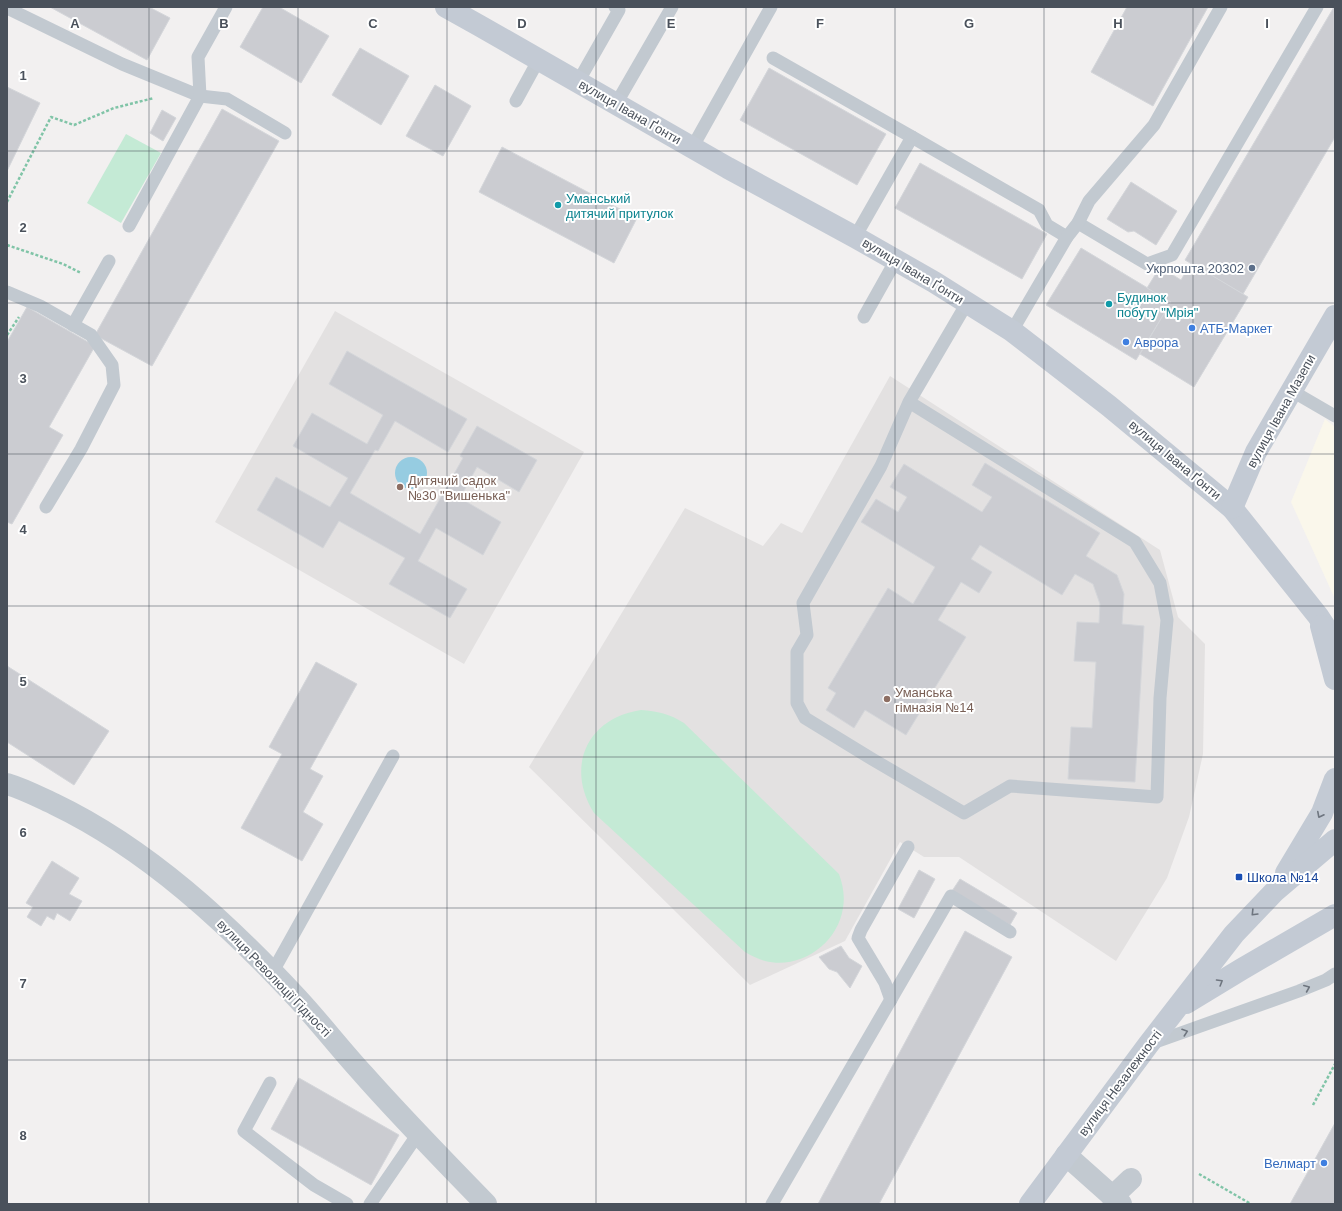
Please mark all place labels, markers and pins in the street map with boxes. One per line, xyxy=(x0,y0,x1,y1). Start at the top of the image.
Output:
place label: Уманський дитячий притулок xyxy=(566,191,674,221)
marker: Уманський дитячий притулок xyxy=(553,200,563,210)
place label: Укрпошта 20302 xyxy=(1146,261,1244,276)
marker: Укрпошта 20302 xyxy=(1247,263,1257,273)
place label: Будинок побуту "Мрія" xyxy=(1117,290,1199,320)
marker: Будинок побуту "Мрія" xyxy=(1104,299,1114,309)
place label: АТБ-Маркет xyxy=(1200,321,1273,336)
marker: АТБ-Маркет xyxy=(1187,323,1197,333)
place label: Аврора xyxy=(1134,335,1179,350)
marker: Аврора xyxy=(1121,337,1131,347)
place label: Дитячий садок №30 "Вишенька" xyxy=(408,473,510,503)
marker: Дитячий садок №30 "Вишенька" xyxy=(395,482,405,492)
place label: Уманська гімназія №14 xyxy=(895,685,974,715)
marker: Уманська гімназія №14 xyxy=(882,694,892,704)
place label: Школа №14 xyxy=(1247,870,1319,885)
marker: Школа №14 xyxy=(1234,872,1244,882)
place label: Велмарт xyxy=(1264,1156,1316,1171)
marker: Велмарт xyxy=(1319,1158,1329,1168)

